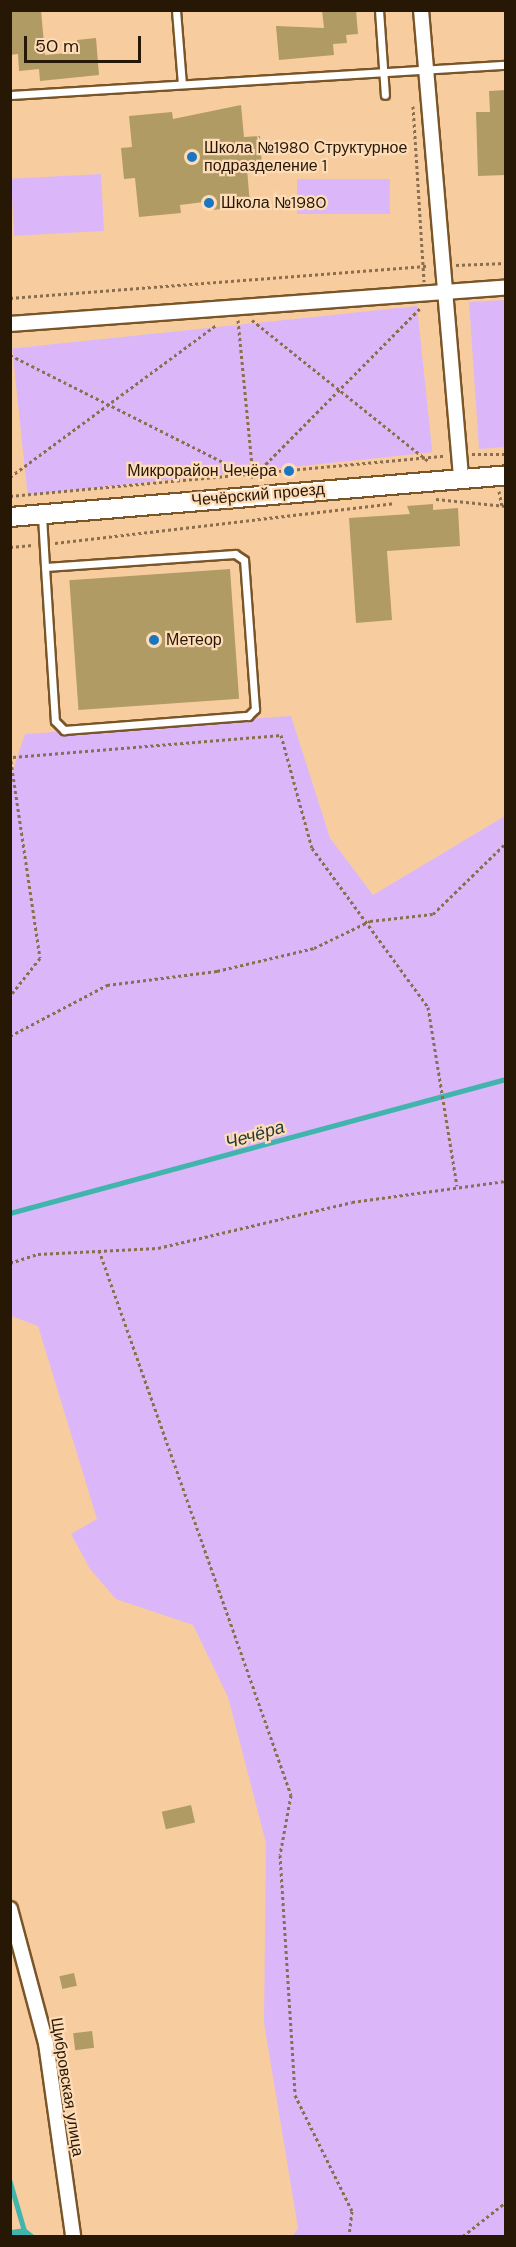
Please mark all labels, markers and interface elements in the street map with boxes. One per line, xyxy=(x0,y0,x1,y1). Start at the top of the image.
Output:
scale bar xyxy=(27,24,144,62)
text: 50 m xyxy=(35,34,79,58)
place label: Школа №1980 Структурное подразделение 1 xyxy=(204,138,407,176)
marker: Школа №1980 Структурное подразделение 1 xyxy=(185,150,199,164)
place label: Школа №1980 xyxy=(221,193,326,213)
marker: Школа №1980 xyxy=(202,196,216,210)
place label: Микрорайон Чечёра xyxy=(127,461,277,481)
marker: Микрорайон Чечёра xyxy=(282,464,296,478)
street label: Чечёрский проезд xyxy=(191,480,325,510)
place label: Метеор xyxy=(166,630,222,650)
marker: Метеор xyxy=(147,633,161,647)
water label: Чечёра xyxy=(223,1116,287,1154)
street label: Щибровская улица xyxy=(47,2016,87,2158)

